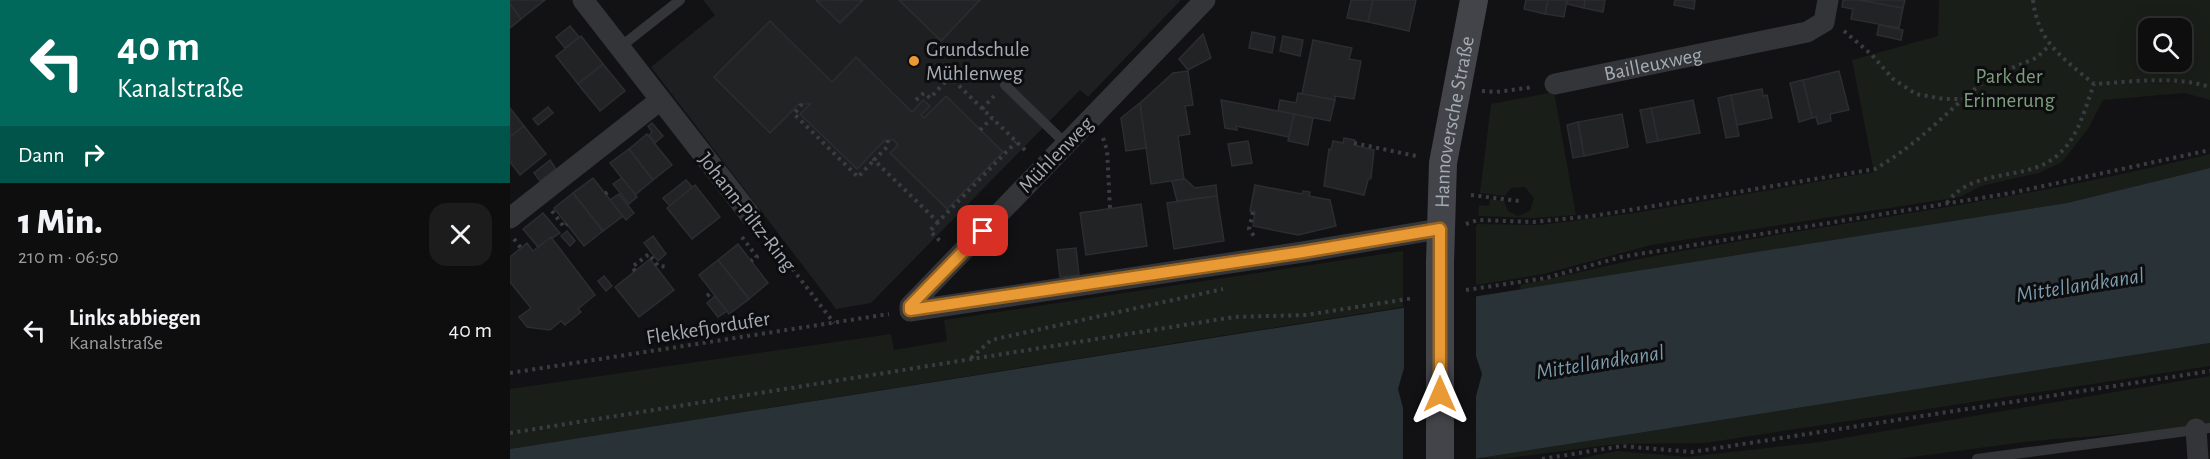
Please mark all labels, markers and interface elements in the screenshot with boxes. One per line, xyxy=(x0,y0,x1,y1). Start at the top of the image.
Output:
map controls xyxy=(2138,18,2192,72)
button: search xyxy=(2138,18,2192,72)
icon: left xyxy=(18,24,96,102)
text: 40 m xyxy=(117,26,200,68)
street label: Hannoversche Straße xyxy=(1431,34,1477,208)
place label: Grundschule Mühlenweg xyxy=(926,39,1030,84)
street label: Bailleuxweg xyxy=(1602,43,1705,84)
marker: Grundschule Mühlenweg xyxy=(907,54,921,68)
park label: Park der Erinnerung xyxy=(1963,66,2055,111)
text: Kanalstraße xyxy=(117,75,244,102)
street label: Mühlenweg xyxy=(1015,112,1098,197)
icon: right xyxy=(77,138,110,171)
text: Dann xyxy=(18,144,65,166)
street label: Johann-Piltz-Ring xyxy=(694,149,800,276)
button: close xyxy=(429,203,492,266)
text: 1 Min. xyxy=(18,204,103,240)
pin xyxy=(957,205,1008,256)
icon: arrive xyxy=(966,214,999,247)
text: 210 m · 06:50 xyxy=(18,247,118,267)
water label: Mittellandkanal xyxy=(2014,264,2146,306)
text: Links abbiegen xyxy=(69,307,201,329)
street label: Flekkefjordufer xyxy=(645,308,772,349)
icon: left xyxy=(18,314,51,347)
text: 40 m xyxy=(449,319,492,341)
text: Kanalstraße xyxy=(69,333,163,353)
water label: Mittellandkanal xyxy=(1534,341,1666,383)
position arrow xyxy=(1408,362,1472,426)

